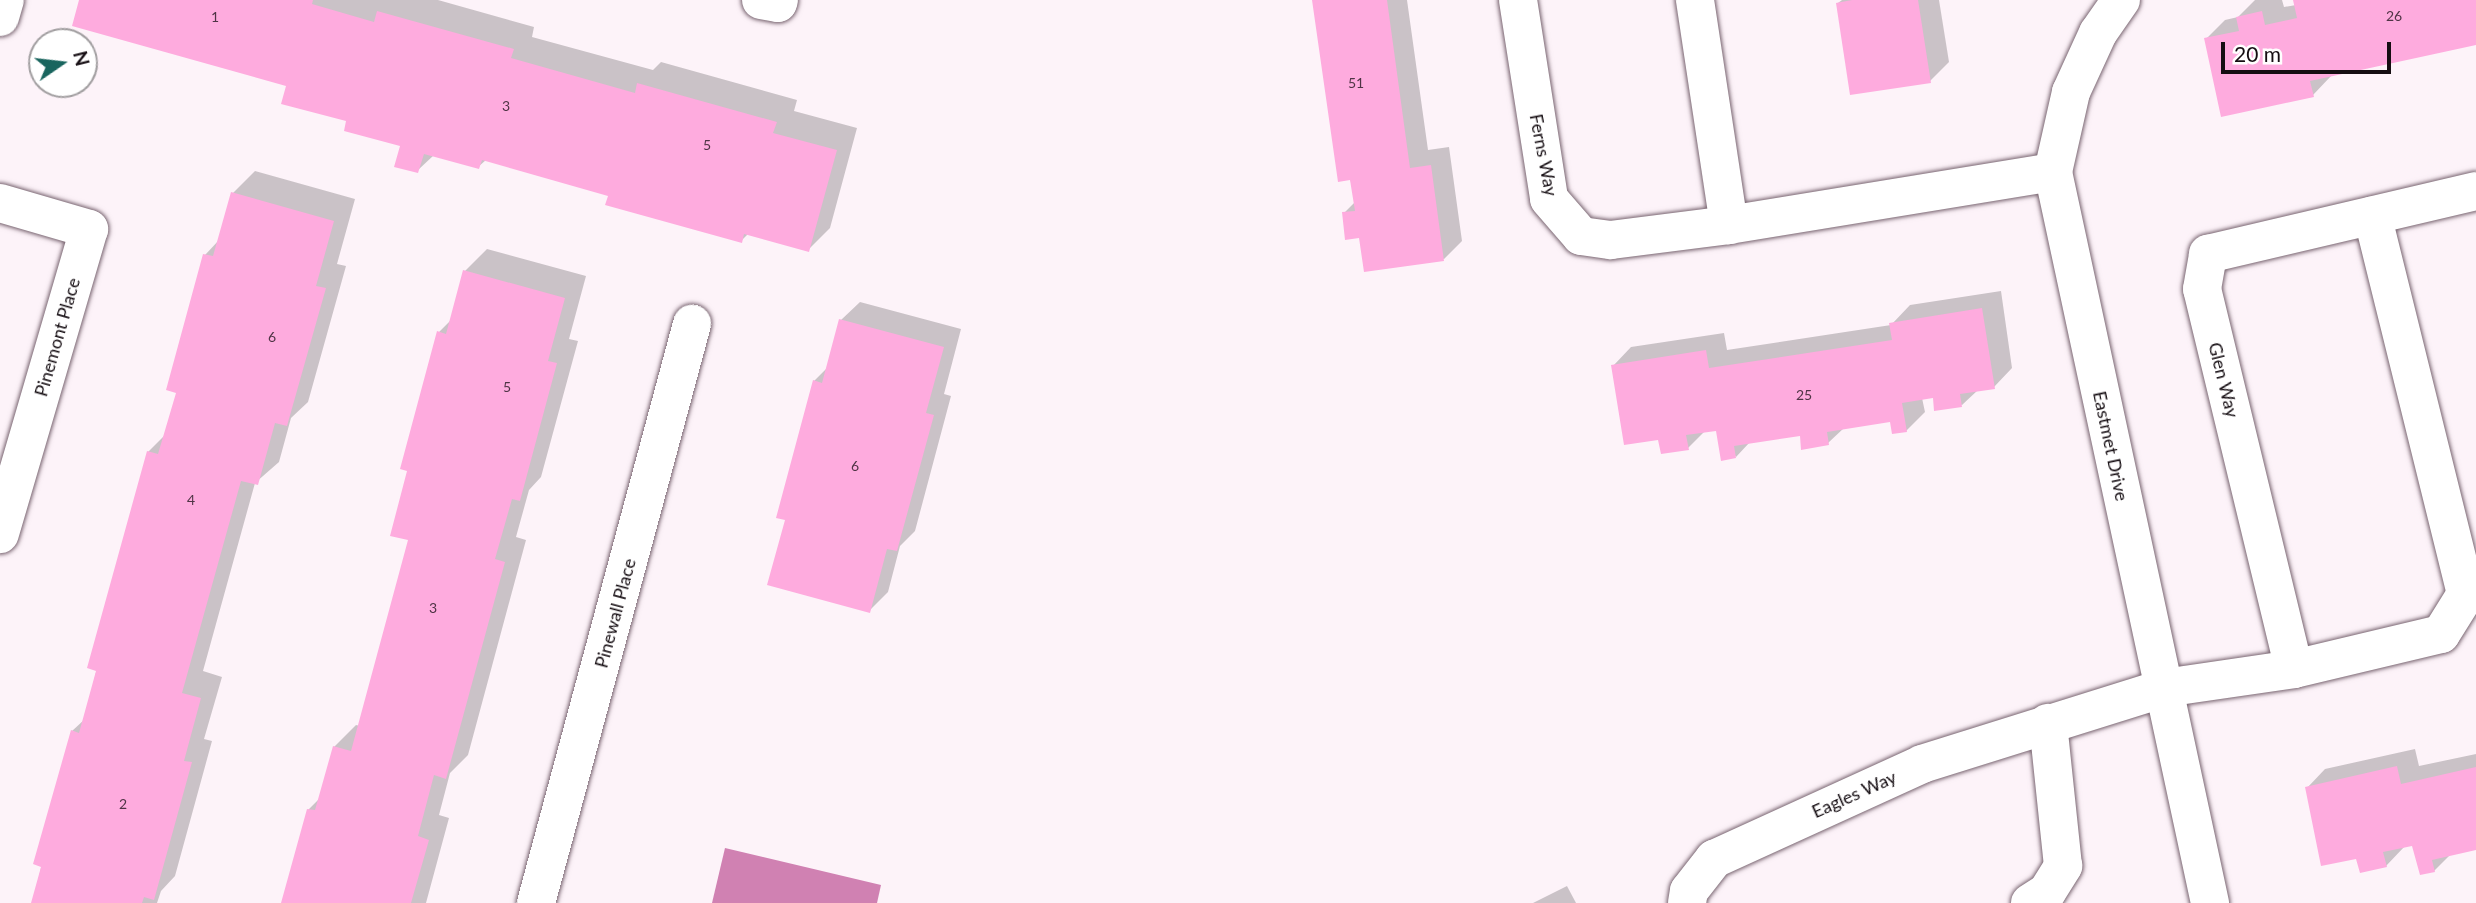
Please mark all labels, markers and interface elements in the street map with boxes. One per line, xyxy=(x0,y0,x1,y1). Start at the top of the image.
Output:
house number: 26 xyxy=(2386,8,2402,24)
house number: 1 xyxy=(211,9,219,25)
north arrow xyxy=(28,28,98,98)
scale bar xyxy=(2224,28,2394,72)
text: 20 m xyxy=(2234,41,2281,66)
text: N xyxy=(69,48,95,68)
house number: 51 xyxy=(1348,75,1364,91)
house number: 3 xyxy=(502,98,510,114)
street label: Ferns Way xyxy=(1525,112,1563,198)
house number: 5 xyxy=(703,137,711,153)
street label: Pinemont Place xyxy=(30,275,84,399)
house number: 6 xyxy=(268,329,276,345)
street label: Glen Way xyxy=(2204,340,2244,420)
house number: 5 xyxy=(503,379,511,395)
house number: 25 xyxy=(1796,387,1812,403)
street label: Eastmet Drive xyxy=(2089,389,2133,503)
house number: 6 xyxy=(851,458,859,474)
house number: 4 xyxy=(187,492,195,508)
street label: Pinewall Place xyxy=(590,556,640,670)
house number: 3 xyxy=(429,600,437,616)
street label: Eagles Way xyxy=(1808,766,1900,822)
house number: 2 xyxy=(119,796,127,812)

